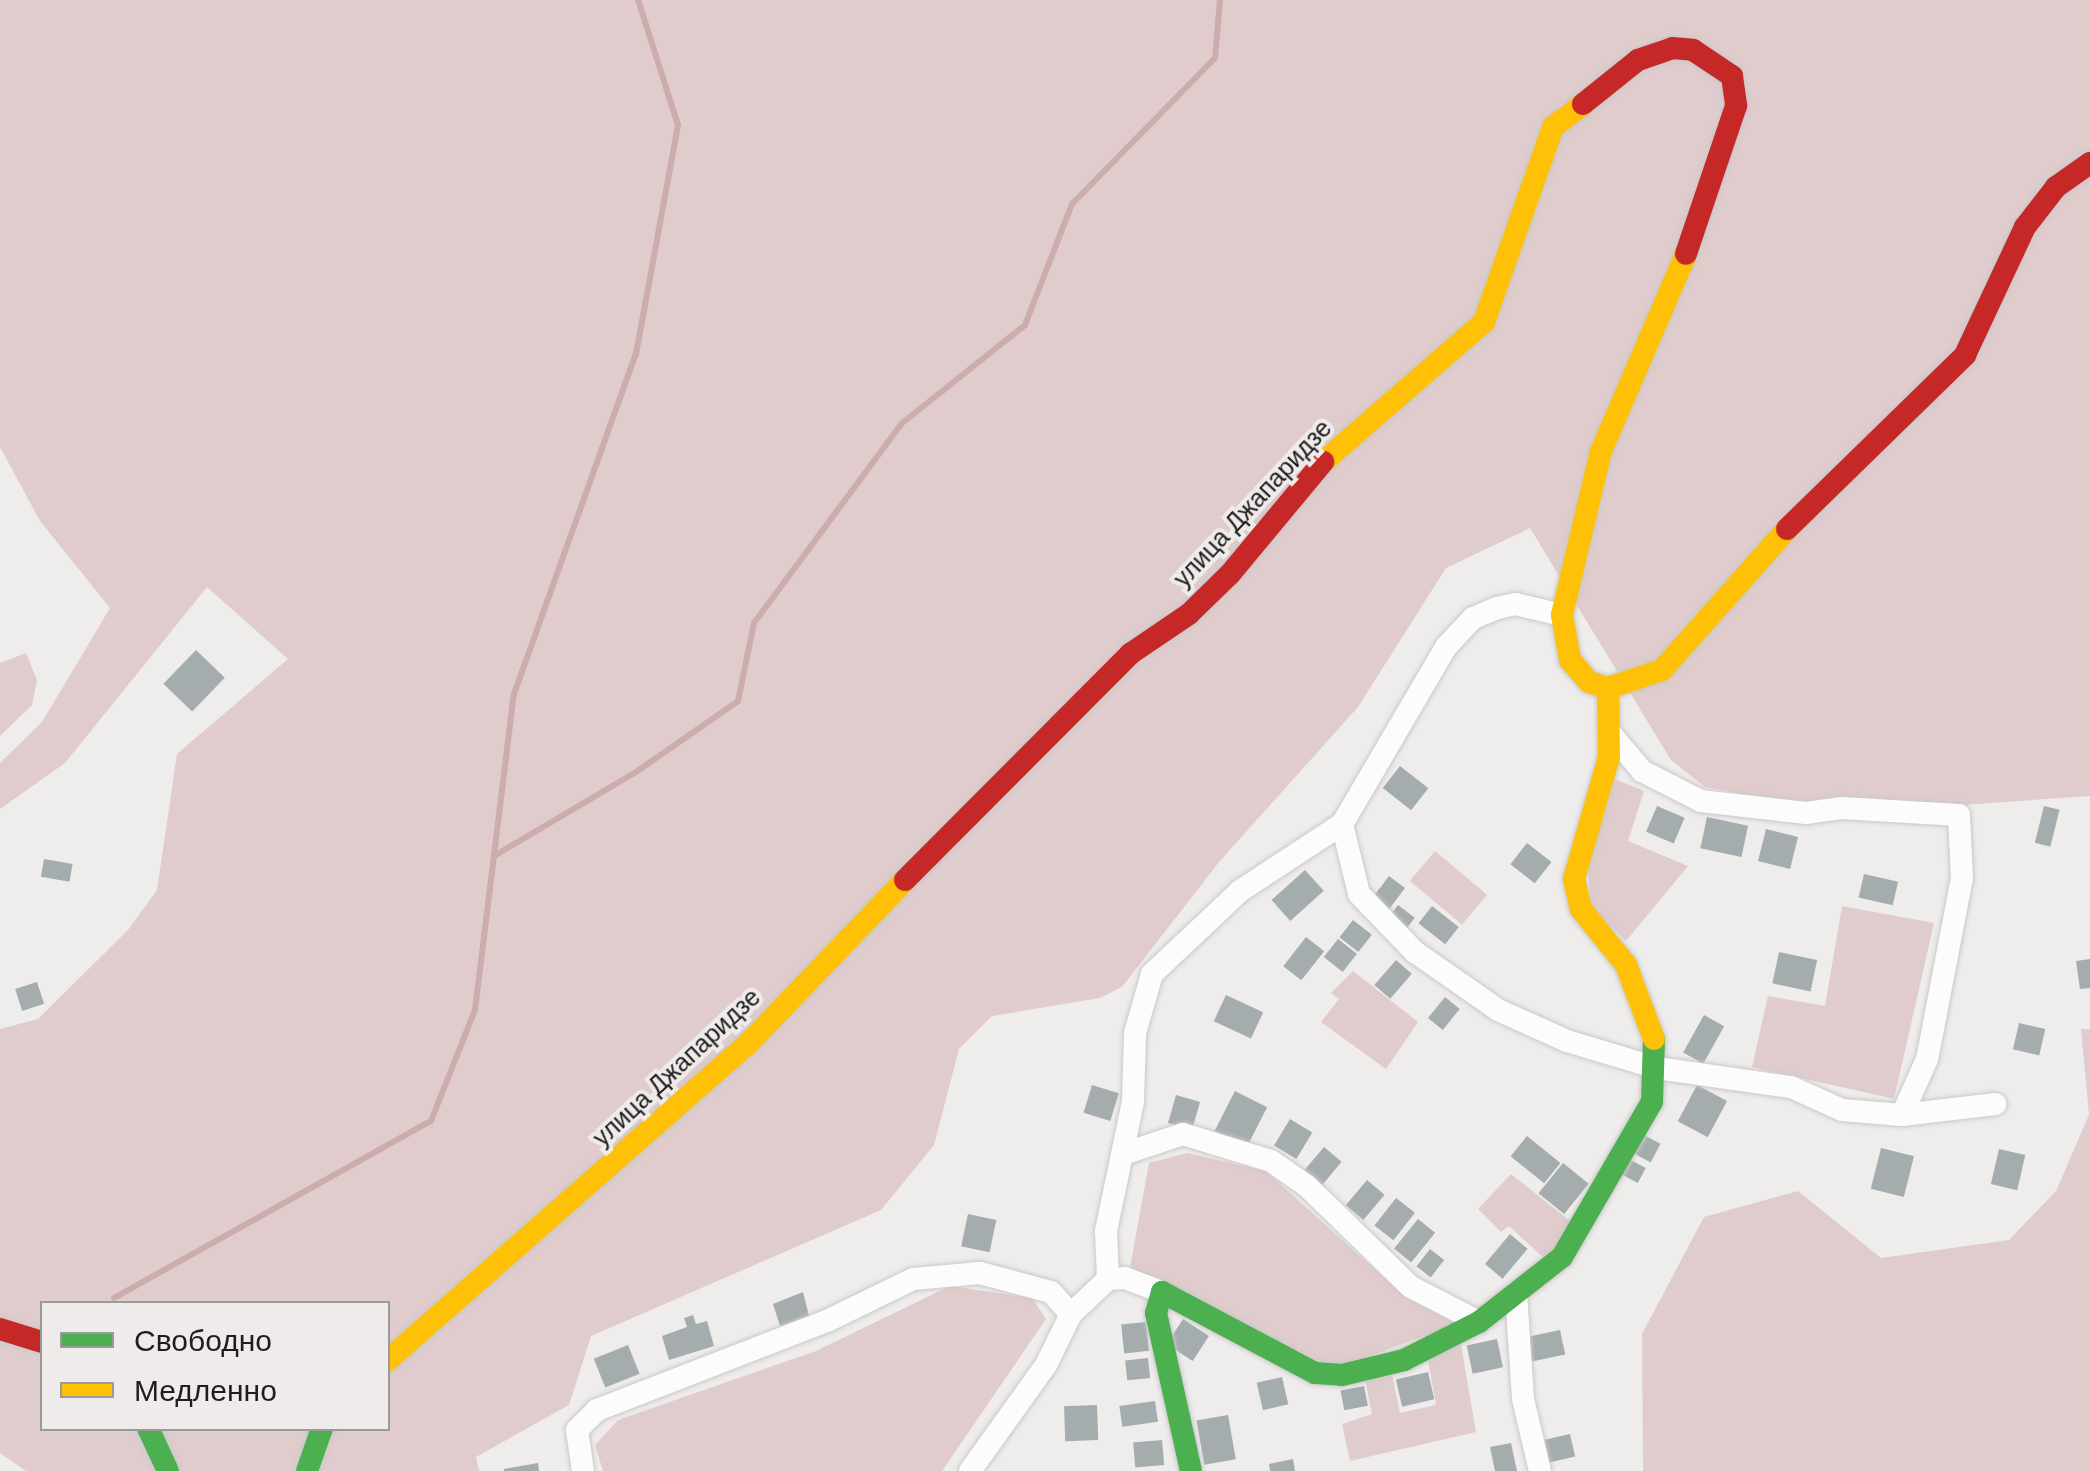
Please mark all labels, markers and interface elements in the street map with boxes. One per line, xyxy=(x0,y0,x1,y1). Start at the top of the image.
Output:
street label: улица Джапаридзе xyxy=(1168,414,1338,594)
street label: улица Джапаридзе xyxy=(587,983,767,1153)
legend xyxy=(40,1301,390,1431)
text: Свободно xyxy=(134,1321,272,1360)
text: Медленно xyxy=(134,1371,277,1410)

